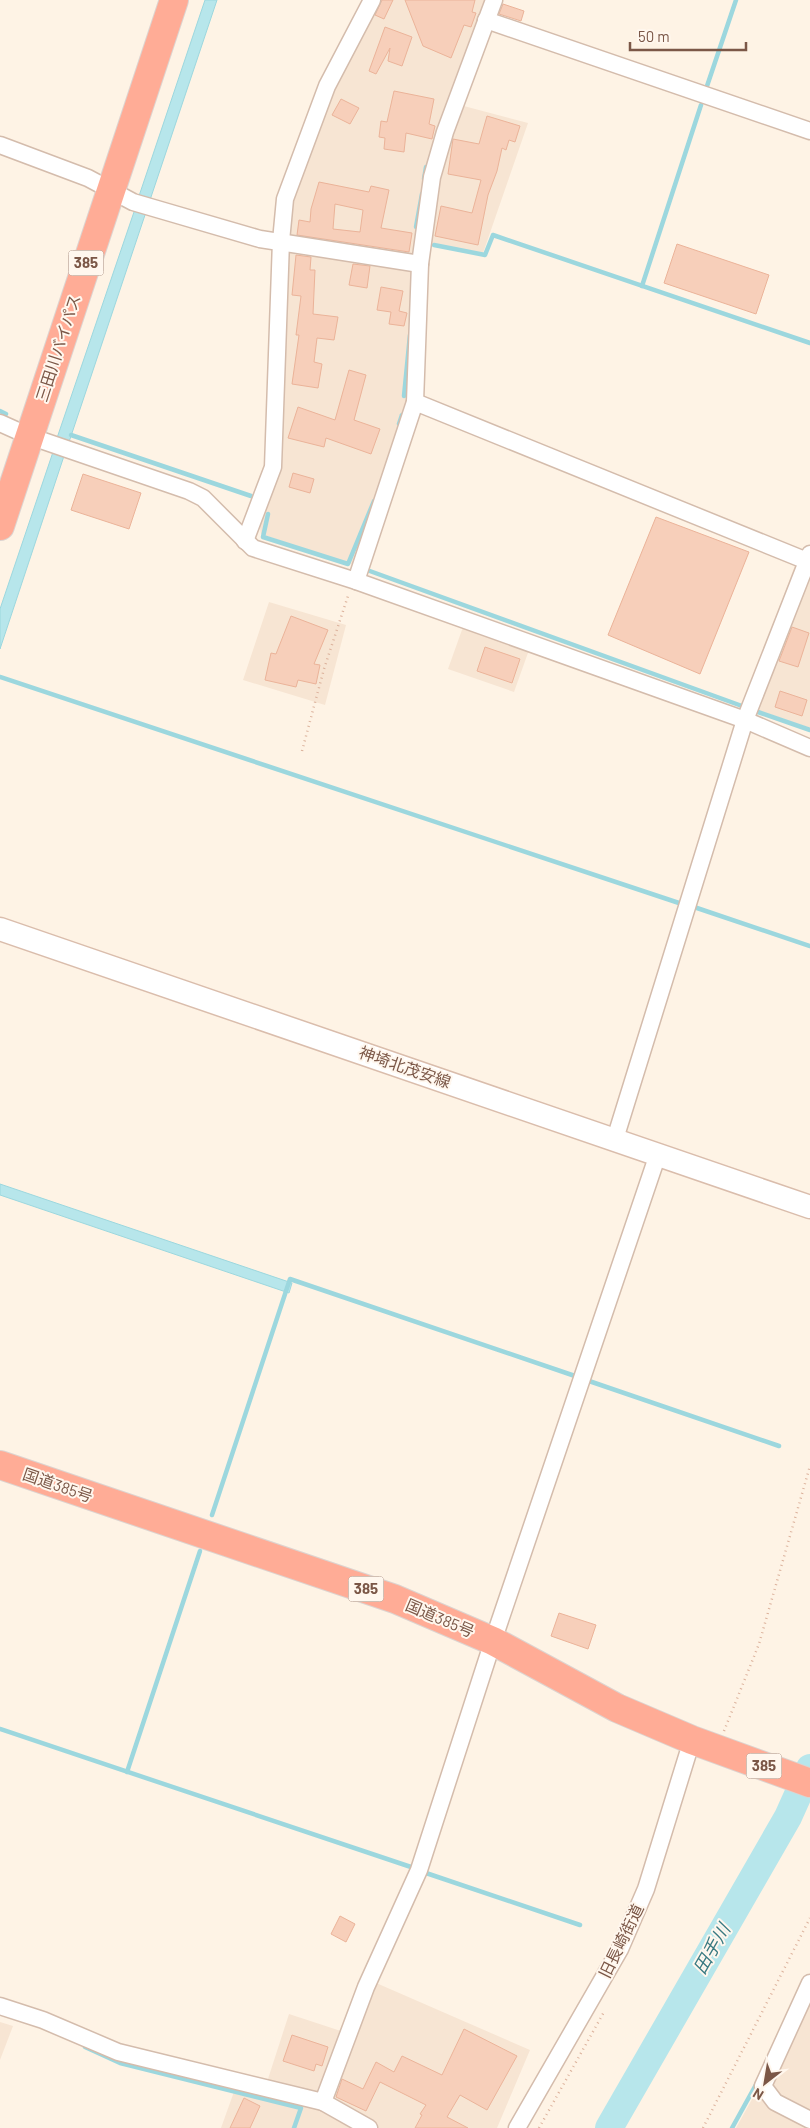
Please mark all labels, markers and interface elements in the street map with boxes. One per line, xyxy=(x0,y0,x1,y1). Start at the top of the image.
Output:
scale bar xyxy=(630,20,746,52)
text: 50 m xyxy=(638,27,670,45)
road number: 385 xyxy=(68,250,104,276)
street label: 三田川バイパス xyxy=(31,292,84,404)
street label: 神埼北茂安線 xyxy=(357,1042,454,1091)
street label: 国道385号 xyxy=(21,1464,96,1505)
road number: 385 xyxy=(348,1576,384,1602)
street label: 国道385号 xyxy=(403,1595,477,1641)
road number: 385 xyxy=(746,1754,782,1778)
street label: 旧長崎街道 xyxy=(594,1901,647,1981)
water label: 田手川 xyxy=(688,1918,735,1977)
north arrow xyxy=(740,2058,790,2108)
text: N xyxy=(750,2085,766,2104)

